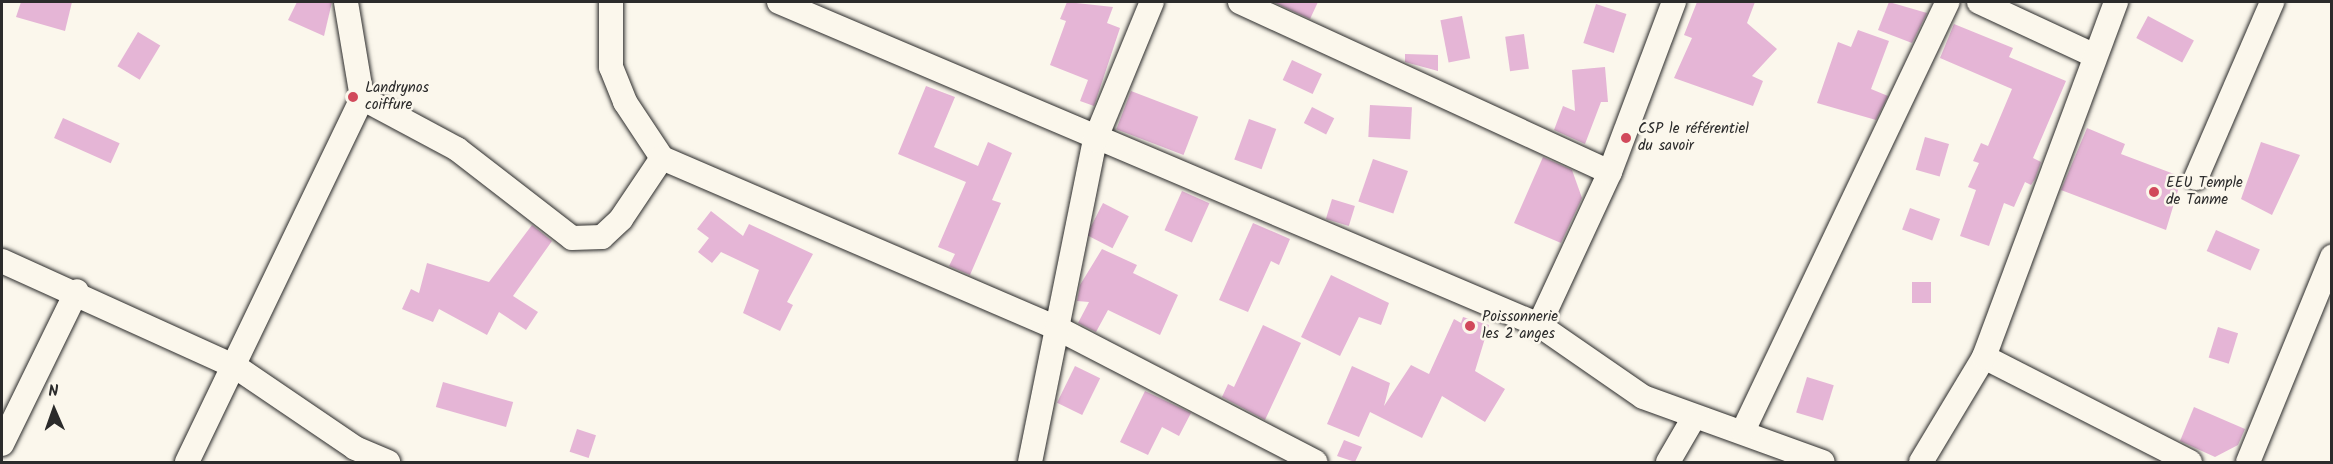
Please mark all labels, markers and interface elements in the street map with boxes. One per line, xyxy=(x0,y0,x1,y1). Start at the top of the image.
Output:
place label: Landrynos coiffure xyxy=(365,79,429,114)
marker: Landrynos coiffure xyxy=(346,90,360,104)
place label: CSP le référentiel du savoir xyxy=(1638,120,1749,155)
marker: CSP le référentiel du savoir xyxy=(1619,131,1633,145)
place label: EEU Temple de Tanme xyxy=(2166,174,2243,209)
marker: EEU Temple de Tanme xyxy=(2147,185,2161,199)
place label: Poissonnerie les 2 anges xyxy=(1482,308,1558,343)
marker: Poissonnerie les 2 anges xyxy=(1463,319,1477,333)
text: N xyxy=(48,379,59,404)
north arrow xyxy=(24,380,84,440)

